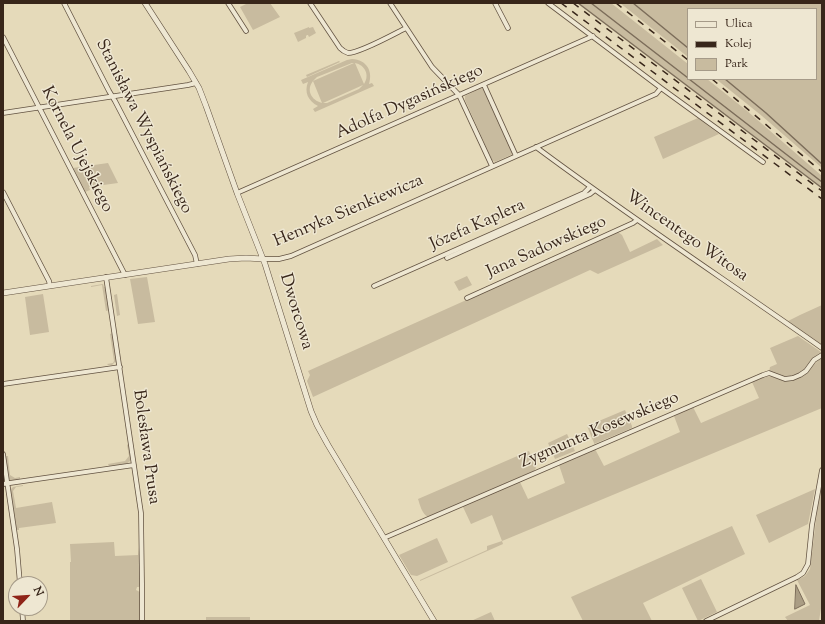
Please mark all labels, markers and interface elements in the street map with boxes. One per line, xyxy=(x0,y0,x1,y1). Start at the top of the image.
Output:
legend xyxy=(687,8,817,80)
text: Ulica xyxy=(725,15,752,33)
text: Kolej xyxy=(725,35,752,53)
street label: Stanisława Wyspiańskiego xyxy=(90,36,196,218)
text: Park xyxy=(725,55,748,73)
street label: Adolfa Dygasińskiego xyxy=(333,61,487,145)
street label: Kornela Ujejskiego xyxy=(35,84,117,216)
street label: Henryka Sienkiewicza xyxy=(271,171,427,253)
street label: Wincentego Witosa xyxy=(621,187,751,287)
street label: Józefa Kaplera xyxy=(427,196,529,256)
street label: Jana Sadowskiego xyxy=(484,212,610,284)
street label: Dworcowa xyxy=(274,272,316,352)
street label: Bolesława Prusa xyxy=(127,388,163,506)
street label: Zygmunta Kosewskiego xyxy=(517,388,683,474)
north arrow xyxy=(8,576,48,616)
text: N xyxy=(29,584,47,599)

